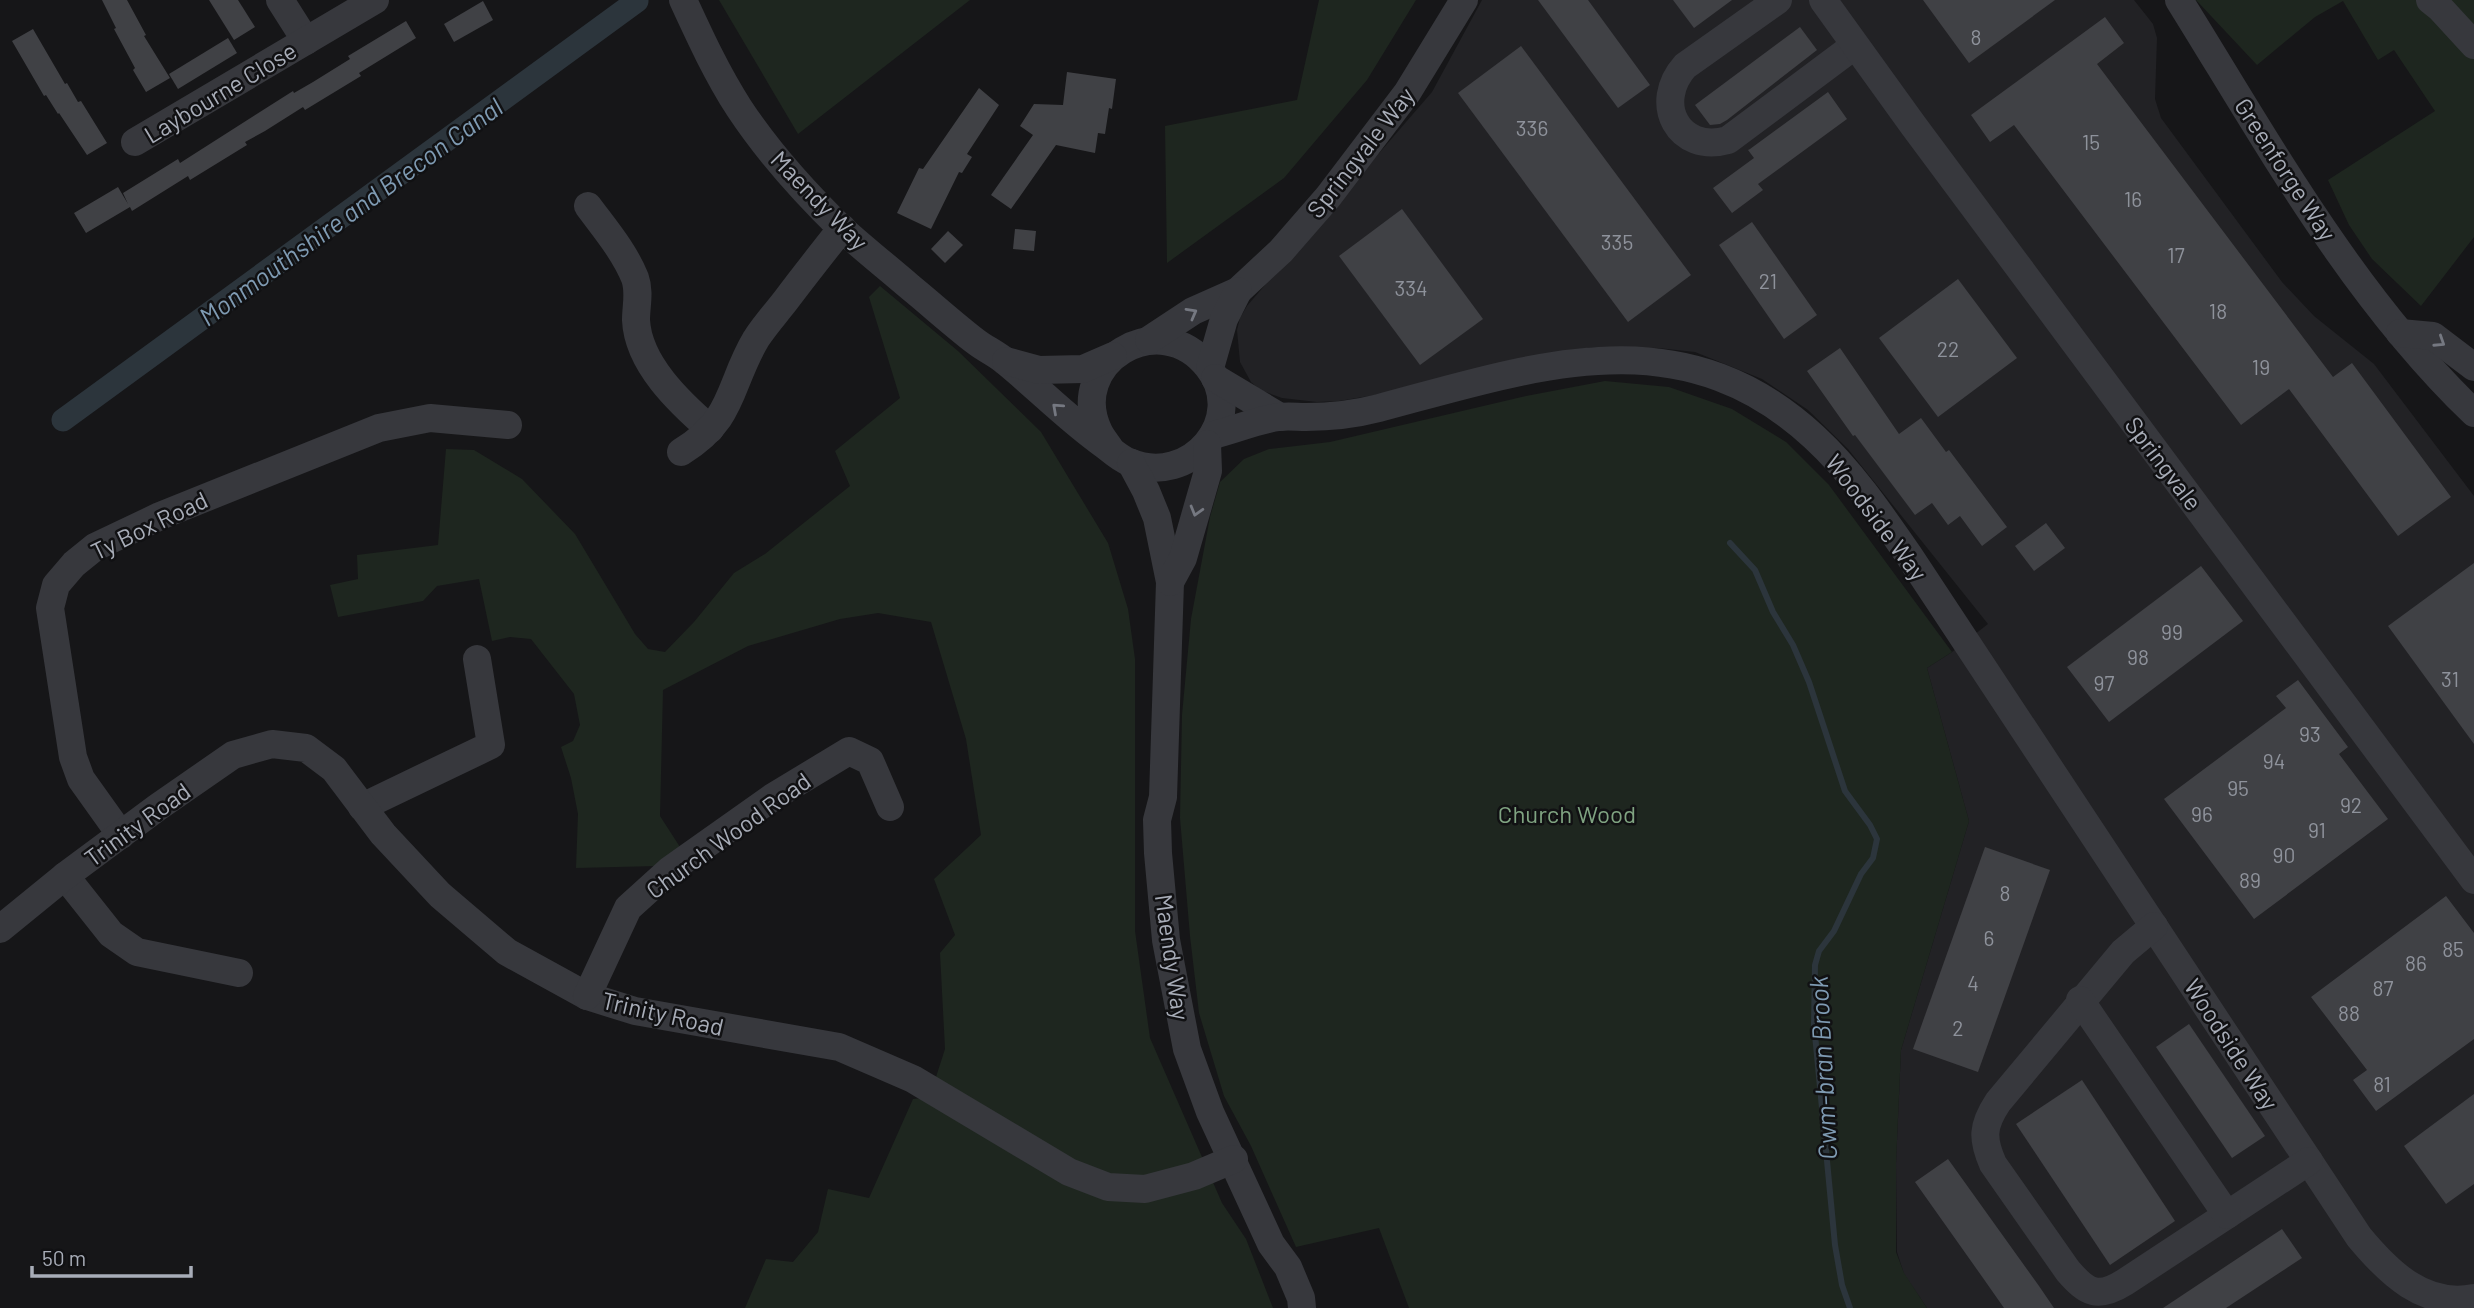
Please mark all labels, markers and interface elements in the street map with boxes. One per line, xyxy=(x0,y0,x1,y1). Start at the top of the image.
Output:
house number: 8 xyxy=(1971,24,1981,49)
street label: Laybourne Close xyxy=(139,35,301,149)
street label: Springvale Way xyxy=(1300,81,1420,223)
water label: Monmouthshire and Brecon Canal xyxy=(192,90,508,332)
street label: Greenforge Way xyxy=(2229,92,2343,246)
house number: 336 xyxy=(1516,115,1548,140)
house number: 15 xyxy=(2082,129,2100,154)
street label: Maendy Way xyxy=(765,144,875,256)
house number: 16 xyxy=(2124,186,2142,211)
house number: 335 xyxy=(1601,229,1633,254)
house number: 17 xyxy=(2167,242,2185,267)
house number: 21 xyxy=(1759,268,1777,293)
house number: 334 xyxy=(1394,275,1428,300)
house number: 18 xyxy=(2209,298,2227,323)
one-way arrow xyxy=(1185,308,1198,321)
one-way arrow xyxy=(2432,334,2445,346)
house number: 22 xyxy=(1937,336,1959,361)
house number: 19 xyxy=(2252,354,2270,379)
one-way arrow xyxy=(1053,404,1066,416)
street label: Springvale xyxy=(2119,411,2209,515)
street label: Woodside Way xyxy=(1820,448,1934,586)
street label: Ty Box Road xyxy=(86,484,212,566)
one-way arrow xyxy=(1190,505,1205,517)
house number: 99 xyxy=(2161,619,2183,644)
house number: 98 xyxy=(2127,644,2149,669)
house number: 31 xyxy=(2441,666,2459,691)
house number: 97 xyxy=(2094,670,2115,695)
house number: 93 xyxy=(2299,721,2321,746)
house number: 94 xyxy=(2263,748,2285,773)
street label: Church Wood Road xyxy=(640,766,816,904)
house number: 95 xyxy=(2227,775,2249,800)
street label: Trinity Road xyxy=(78,776,196,872)
house number: 92 xyxy=(2340,792,2362,817)
park label: Church Wood xyxy=(1498,799,1636,828)
house number: 96 xyxy=(2191,801,2213,826)
house number: 91 xyxy=(2308,817,2326,842)
house number: 90 xyxy=(2273,842,2295,867)
house number: 89 xyxy=(2239,867,2261,892)
house number: 8 xyxy=(2000,880,2010,905)
street label: Maendy Way xyxy=(1150,892,1196,1022)
house number: 6 xyxy=(1984,925,1994,950)
house number: 85 xyxy=(2442,936,2464,961)
house number: 86 xyxy=(2405,950,2427,975)
house number: 4 xyxy=(1967,970,1979,995)
street label: Woodside Way xyxy=(2179,973,2285,1115)
water label: Cwm-bran Brook xyxy=(1802,975,1842,1161)
house number: 87 xyxy=(2373,975,2394,1000)
street label: Trinity Road xyxy=(599,985,727,1041)
house number: 88 xyxy=(2338,1000,2360,1025)
house number: 2 xyxy=(1952,1015,1964,1040)
house number: 81 xyxy=(2373,1071,2391,1096)
scale bar xyxy=(32,1234,191,1278)
text: 50 m xyxy=(42,1245,86,1270)

